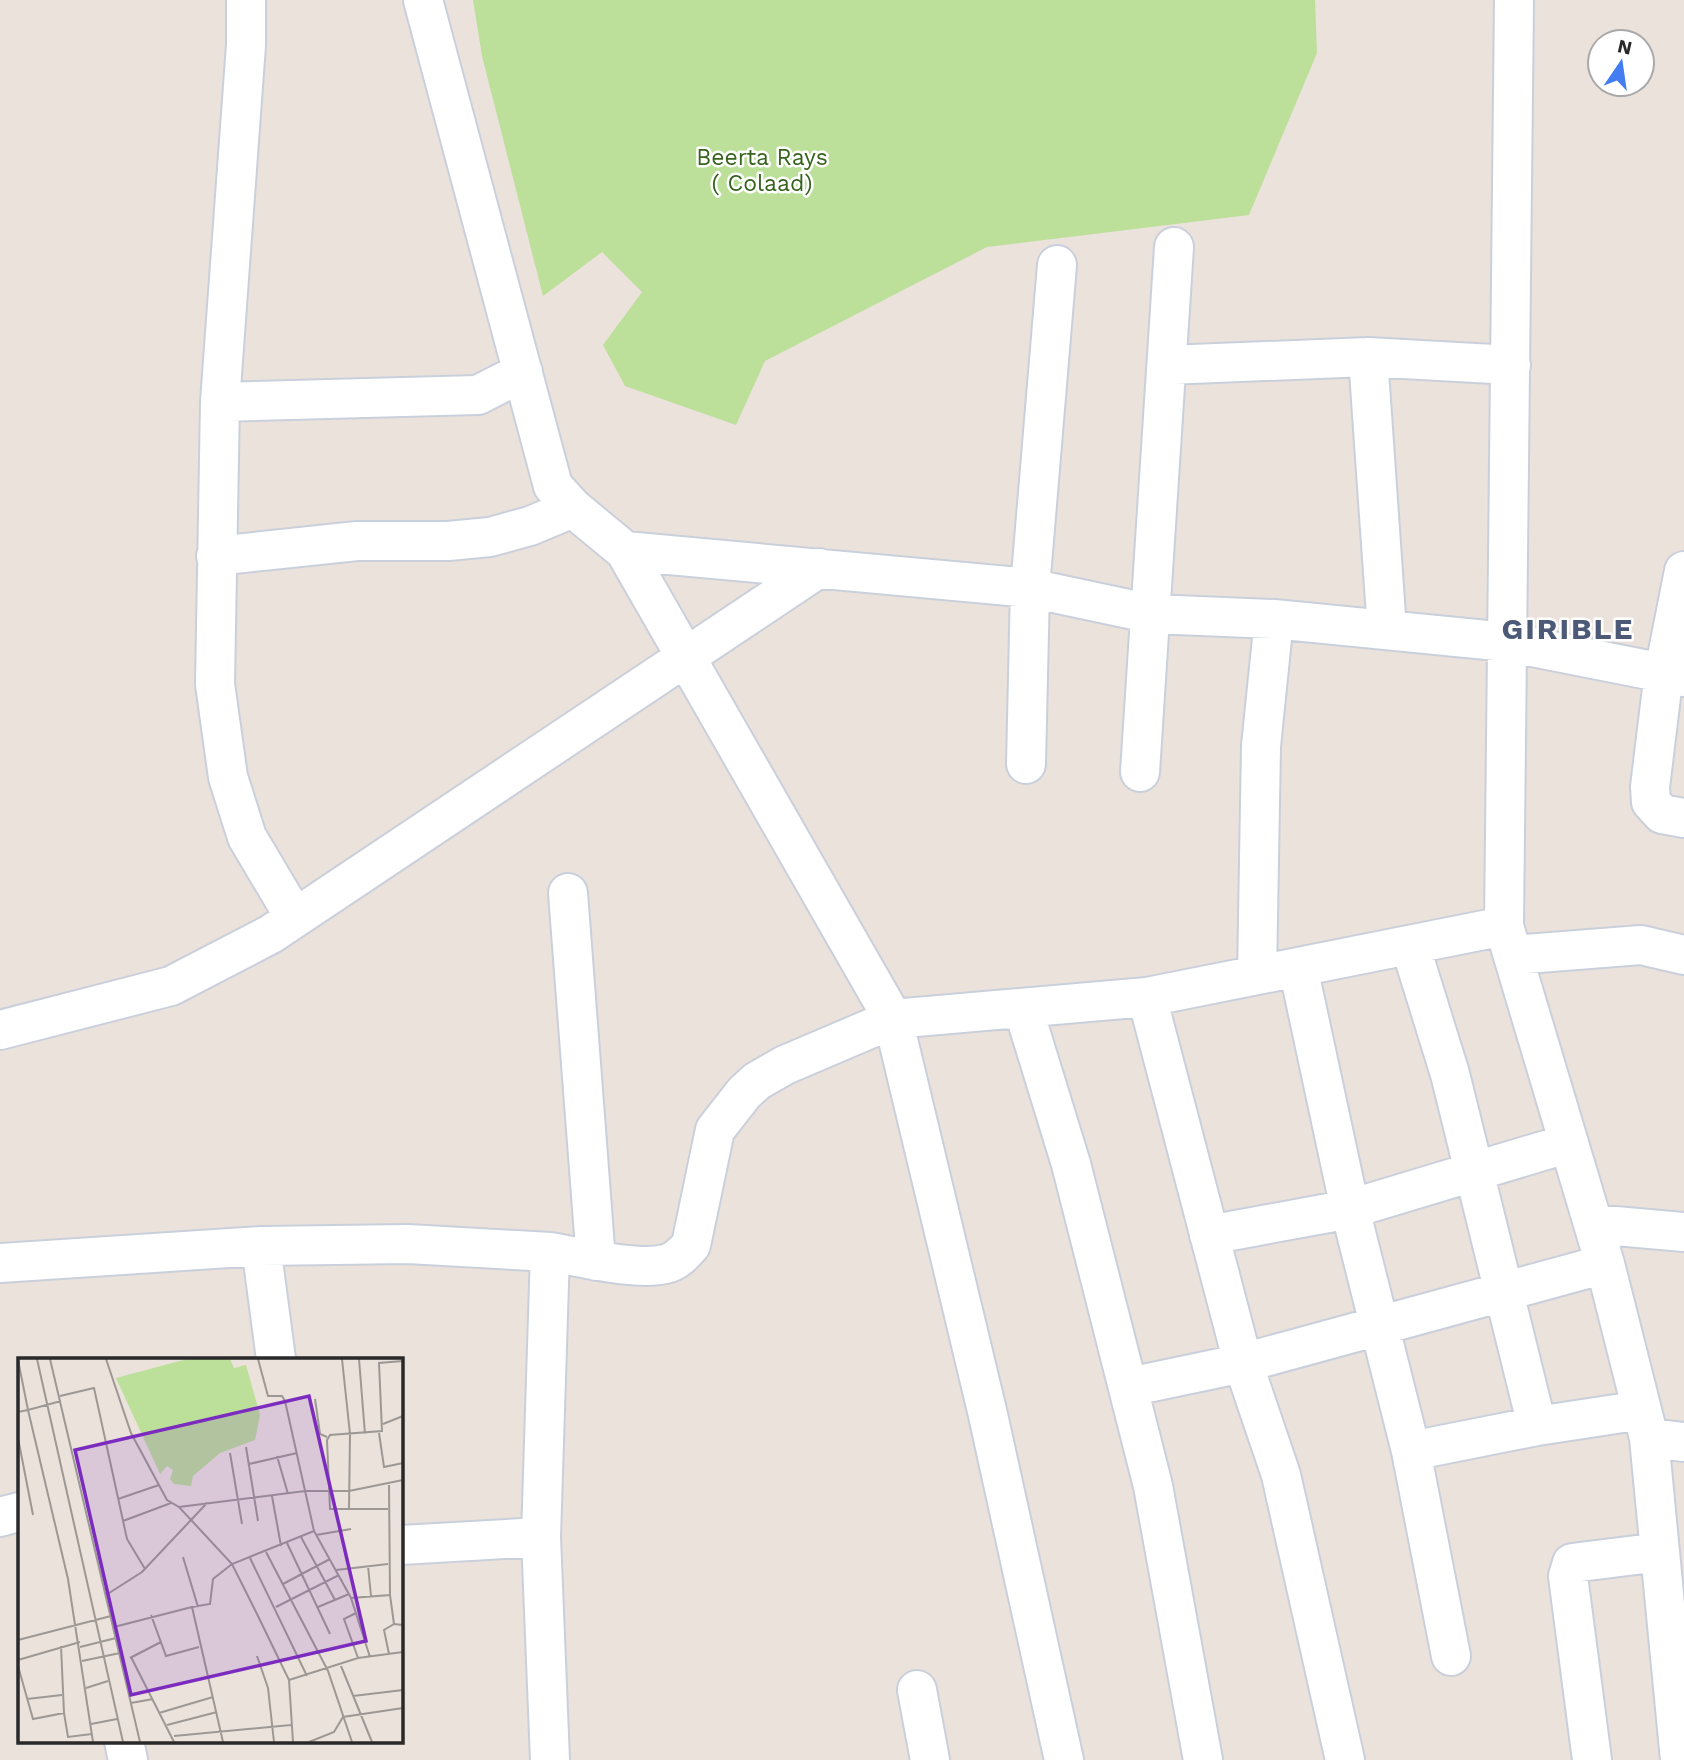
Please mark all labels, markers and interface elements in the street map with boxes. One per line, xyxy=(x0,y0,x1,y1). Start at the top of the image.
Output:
north arrow xyxy=(1586,28,1656,98)
text: N xyxy=(1615,34,1634,60)
park label: Beerta Rays ( Colaad) xyxy=(696,144,828,197)
district label: GIRIBLE xyxy=(1502,611,1634,646)
inset map xyxy=(18,1358,402,1742)

